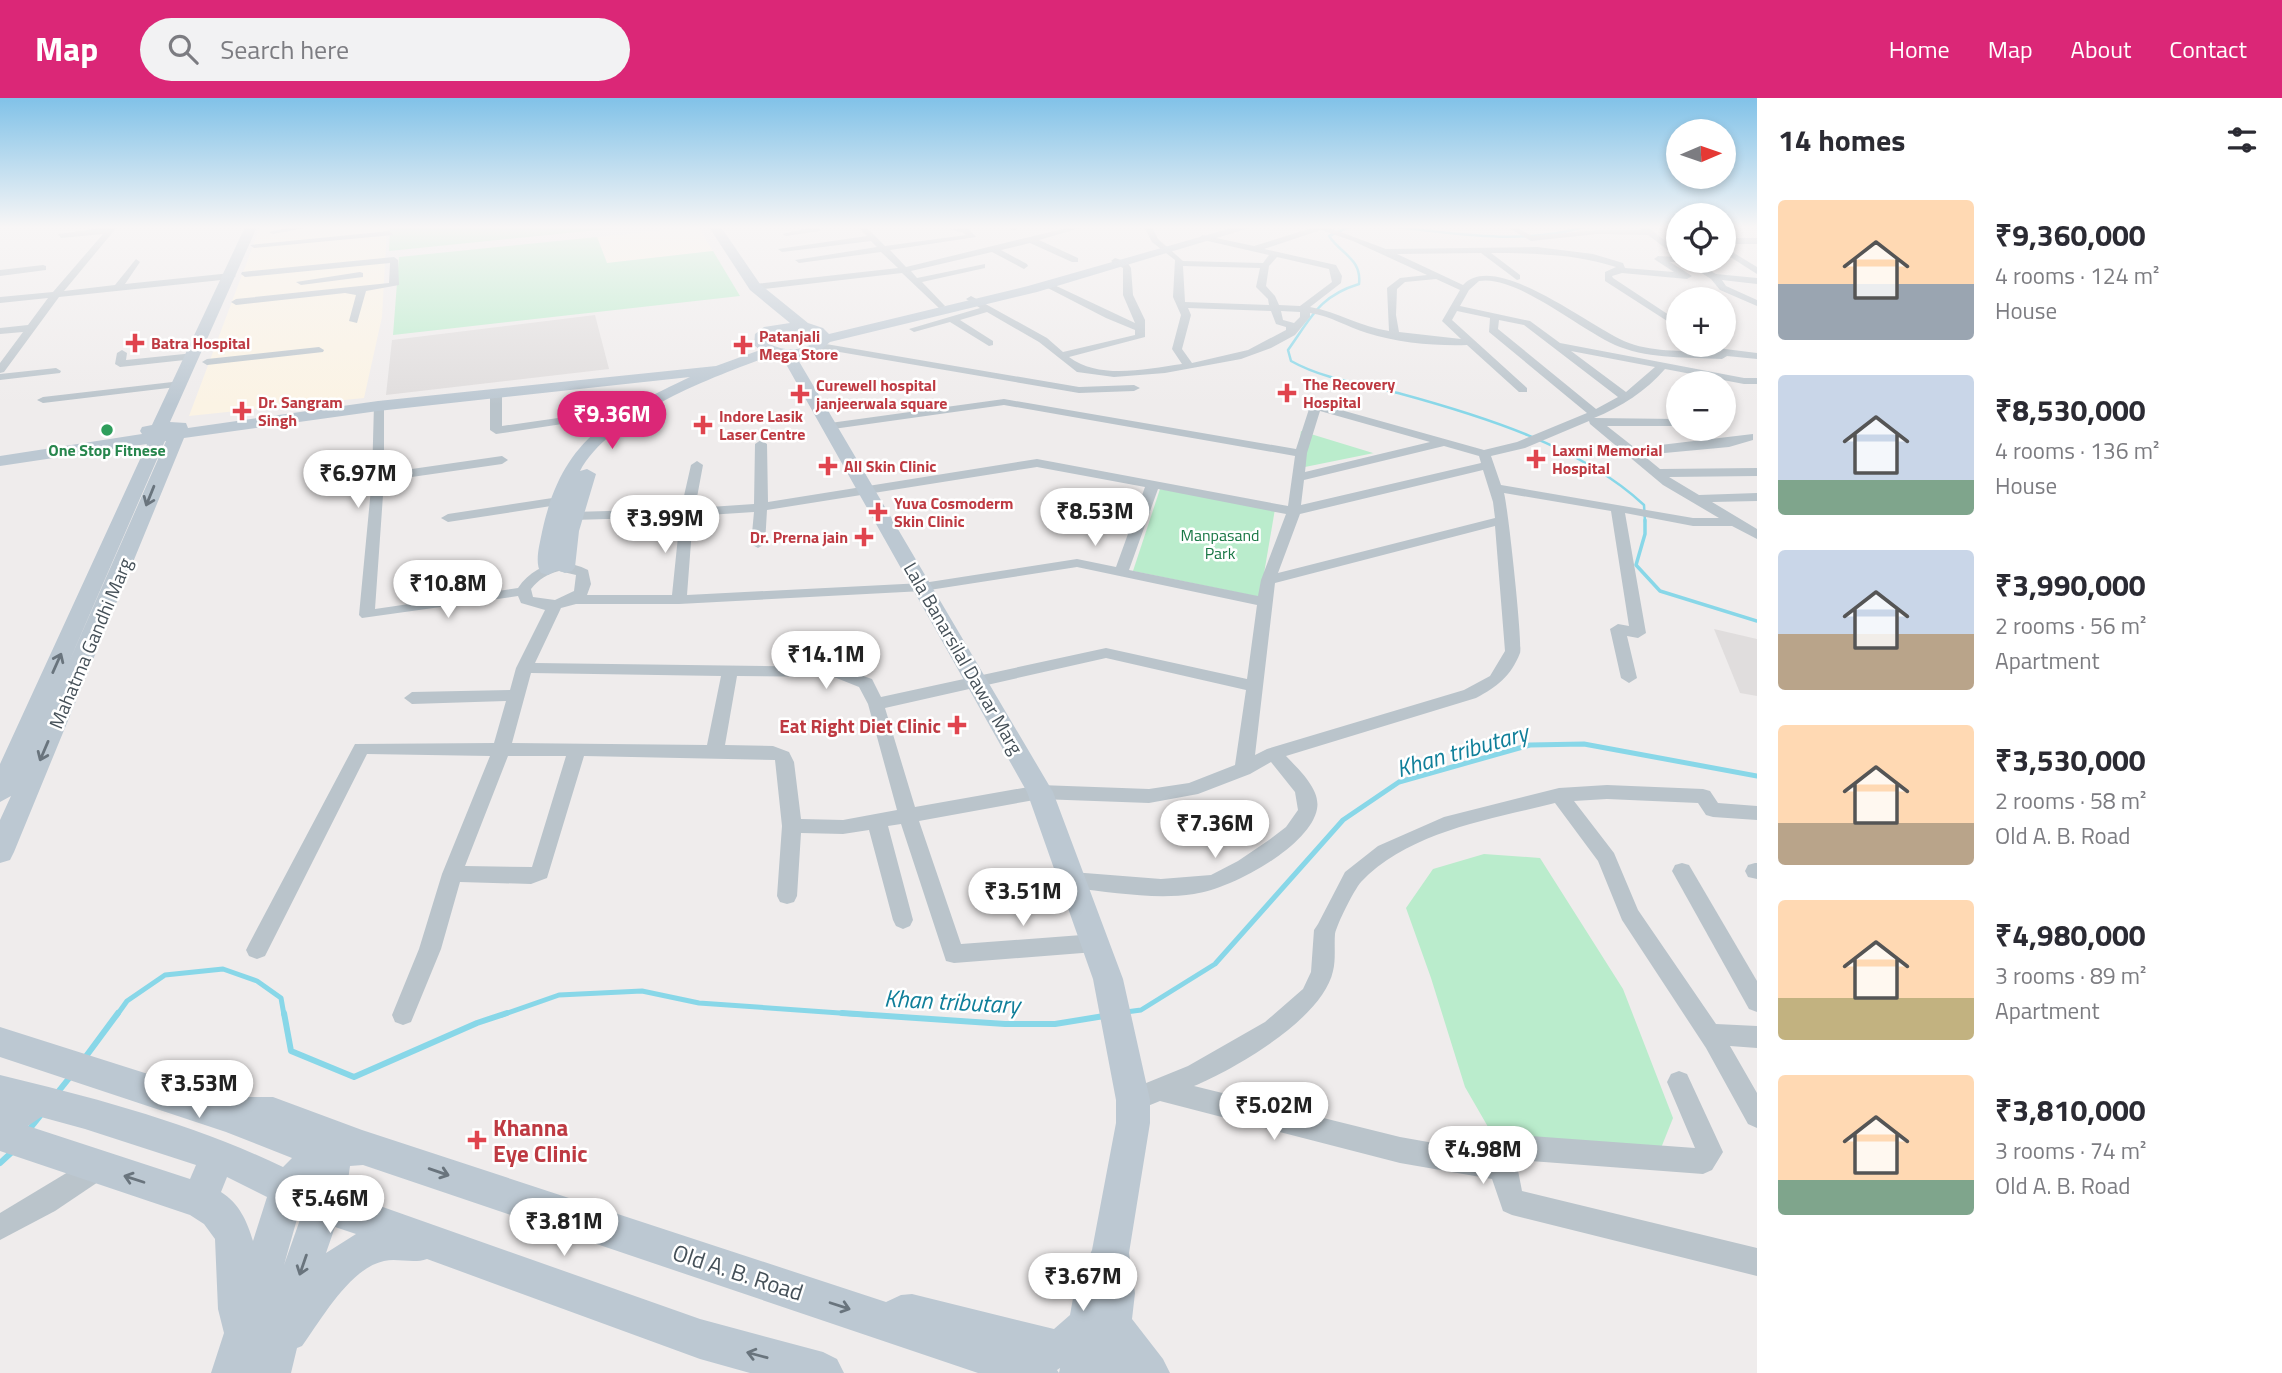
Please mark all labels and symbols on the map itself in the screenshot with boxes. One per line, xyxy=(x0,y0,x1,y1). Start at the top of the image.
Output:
north arrow xyxy=(1666,119,1736,189)
place label: Patanjali Mega Store xyxy=(759,324,838,366)
place label: Batra Hospital xyxy=(151,331,250,355)
marker: Batra Hospital xyxy=(125,333,145,353)
marker: Patanjali Mega Store xyxy=(733,335,753,355)
place label: The Recovery Hospital xyxy=(1303,372,1395,414)
place label: Curewell hospital janjeerwala square xyxy=(815,373,948,415)
marker: The Recovery Hospital xyxy=(1277,383,1297,403)
marker: Curewell hospital janjeerwala square xyxy=(790,384,810,404)
place label: Dr. Sangram Singh xyxy=(258,390,343,432)
pin: ₹9.36M xyxy=(555,392,669,451)
marker: Dr. Sangram Singh xyxy=(232,401,252,421)
place label: Indore Lasik Laser Centre xyxy=(719,404,805,446)
marker: Indore Lasik Laser Centre xyxy=(693,415,713,435)
marker: One Stop Fitnese xyxy=(99,422,115,438)
place label: One Stop Fitnese xyxy=(48,438,166,462)
place label: Laxmi Memorial Hospital xyxy=(1552,438,1663,480)
marker: Laxmi Memorial Hospital xyxy=(1526,449,1546,469)
pin: ₹6.97M xyxy=(301,450,415,510)
place label: All Skin Clinic xyxy=(844,454,936,478)
marker: All Skin Clinic xyxy=(818,456,838,476)
one-way arrow xyxy=(143,485,156,506)
pin: ₹8.53M xyxy=(1038,489,1152,548)
place label: Yuva Cosmoderm Skin Clinic xyxy=(894,491,1013,533)
pin: ₹3.99M xyxy=(608,496,722,555)
marker: Yuva Cosmoderm Skin Clinic xyxy=(868,502,888,522)
park label: Manpasand Park xyxy=(1180,523,1260,565)
place label: Dr. Prerna jain xyxy=(750,525,848,549)
marker: Dr. Prerna jain xyxy=(854,527,874,547)
street label: Mahatma Gandhi Marg xyxy=(41,553,139,733)
street label: Lala Banarsilal Dawar Marg xyxy=(897,556,1031,760)
pin: ₹10.8M xyxy=(391,560,505,620)
pin: ₹14.1M xyxy=(769,632,883,691)
one-way arrow xyxy=(51,652,64,674)
place label: Eat Right Diet Clinic xyxy=(779,711,941,740)
water label: Khan tributary xyxy=(1392,713,1535,786)
marker: Eat Right Diet Clinic xyxy=(947,715,967,735)
one-way arrow xyxy=(37,740,50,762)
pin: ₹7.36M xyxy=(1158,800,1272,860)
pin: ₹3.51M xyxy=(966,868,1080,928)
water label: Khan tributary xyxy=(883,979,1024,1023)
pin: ₹3.53M xyxy=(142,1060,256,1120)
pin: ₹5.02M xyxy=(1217,1082,1331,1142)
place label: Khanna Eye Clinic xyxy=(493,1110,587,1171)
pin: ₹4.98M xyxy=(1426,1126,1540,1186)
marker: Khanna Eye Clinic xyxy=(467,1130,487,1150)
one-way arrow xyxy=(427,1167,449,1179)
one-way arrow xyxy=(123,1172,145,1185)
pin: ₹5.46M xyxy=(273,1176,387,1235)
pin: ₹3.81M xyxy=(507,1198,621,1258)
street label: Old A. B. Road xyxy=(668,1234,808,1310)
one-way arrow xyxy=(296,1254,309,1276)
pin: ₹3.67M xyxy=(1026,1254,1140,1313)
one-way arrow xyxy=(829,1301,851,1313)
one-way arrow xyxy=(746,1348,769,1361)

